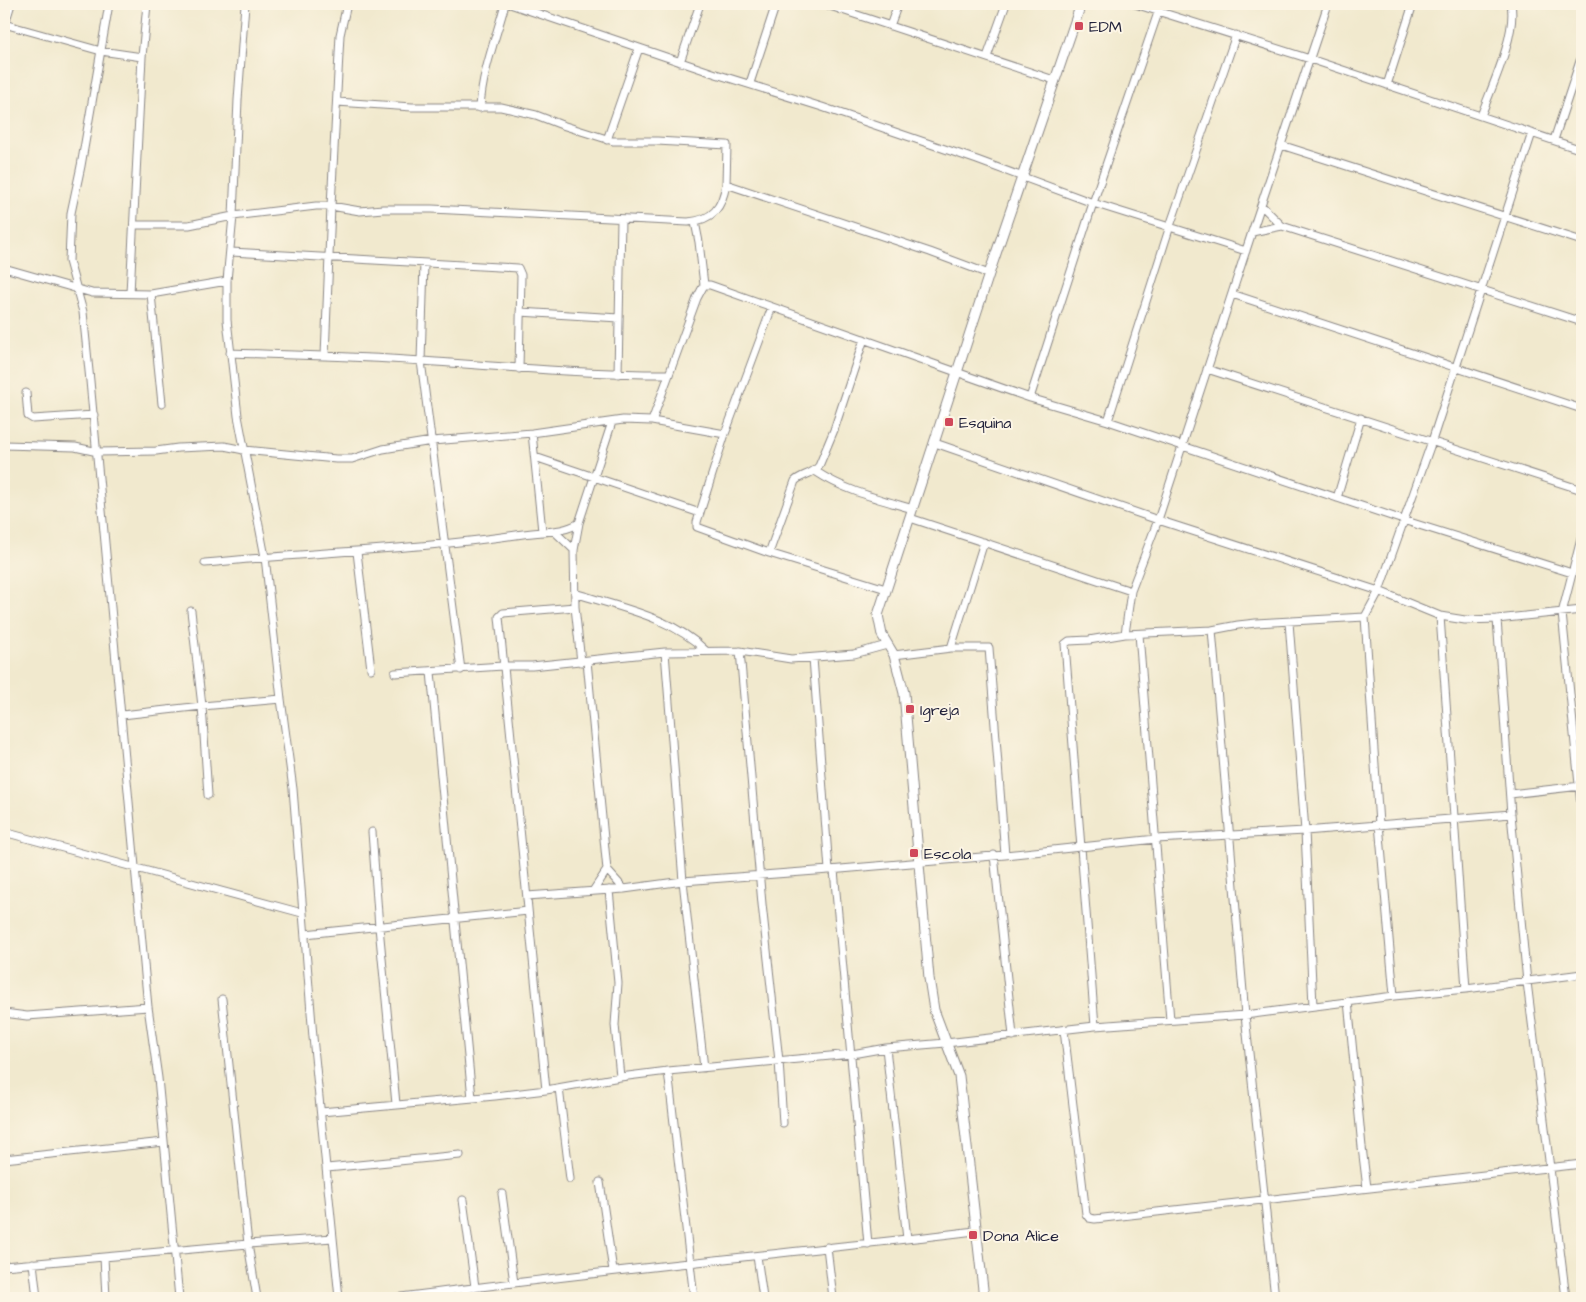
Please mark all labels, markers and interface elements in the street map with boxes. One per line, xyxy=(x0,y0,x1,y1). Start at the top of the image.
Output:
place label: EDM xyxy=(1089,16,1122,38)
marker: EDM xyxy=(1073,20,1085,32)
place label: Esquina xyxy=(959,412,1011,434)
marker: Esquina xyxy=(943,416,955,428)
place label: Igreja xyxy=(920,699,959,722)
marker: Igreja xyxy=(904,703,916,715)
place label: Escola xyxy=(924,843,971,865)
marker: Escola xyxy=(908,847,920,859)
place label: Dona Alice xyxy=(983,1225,1059,1247)
marker: Dona Alice xyxy=(967,1229,979,1241)

